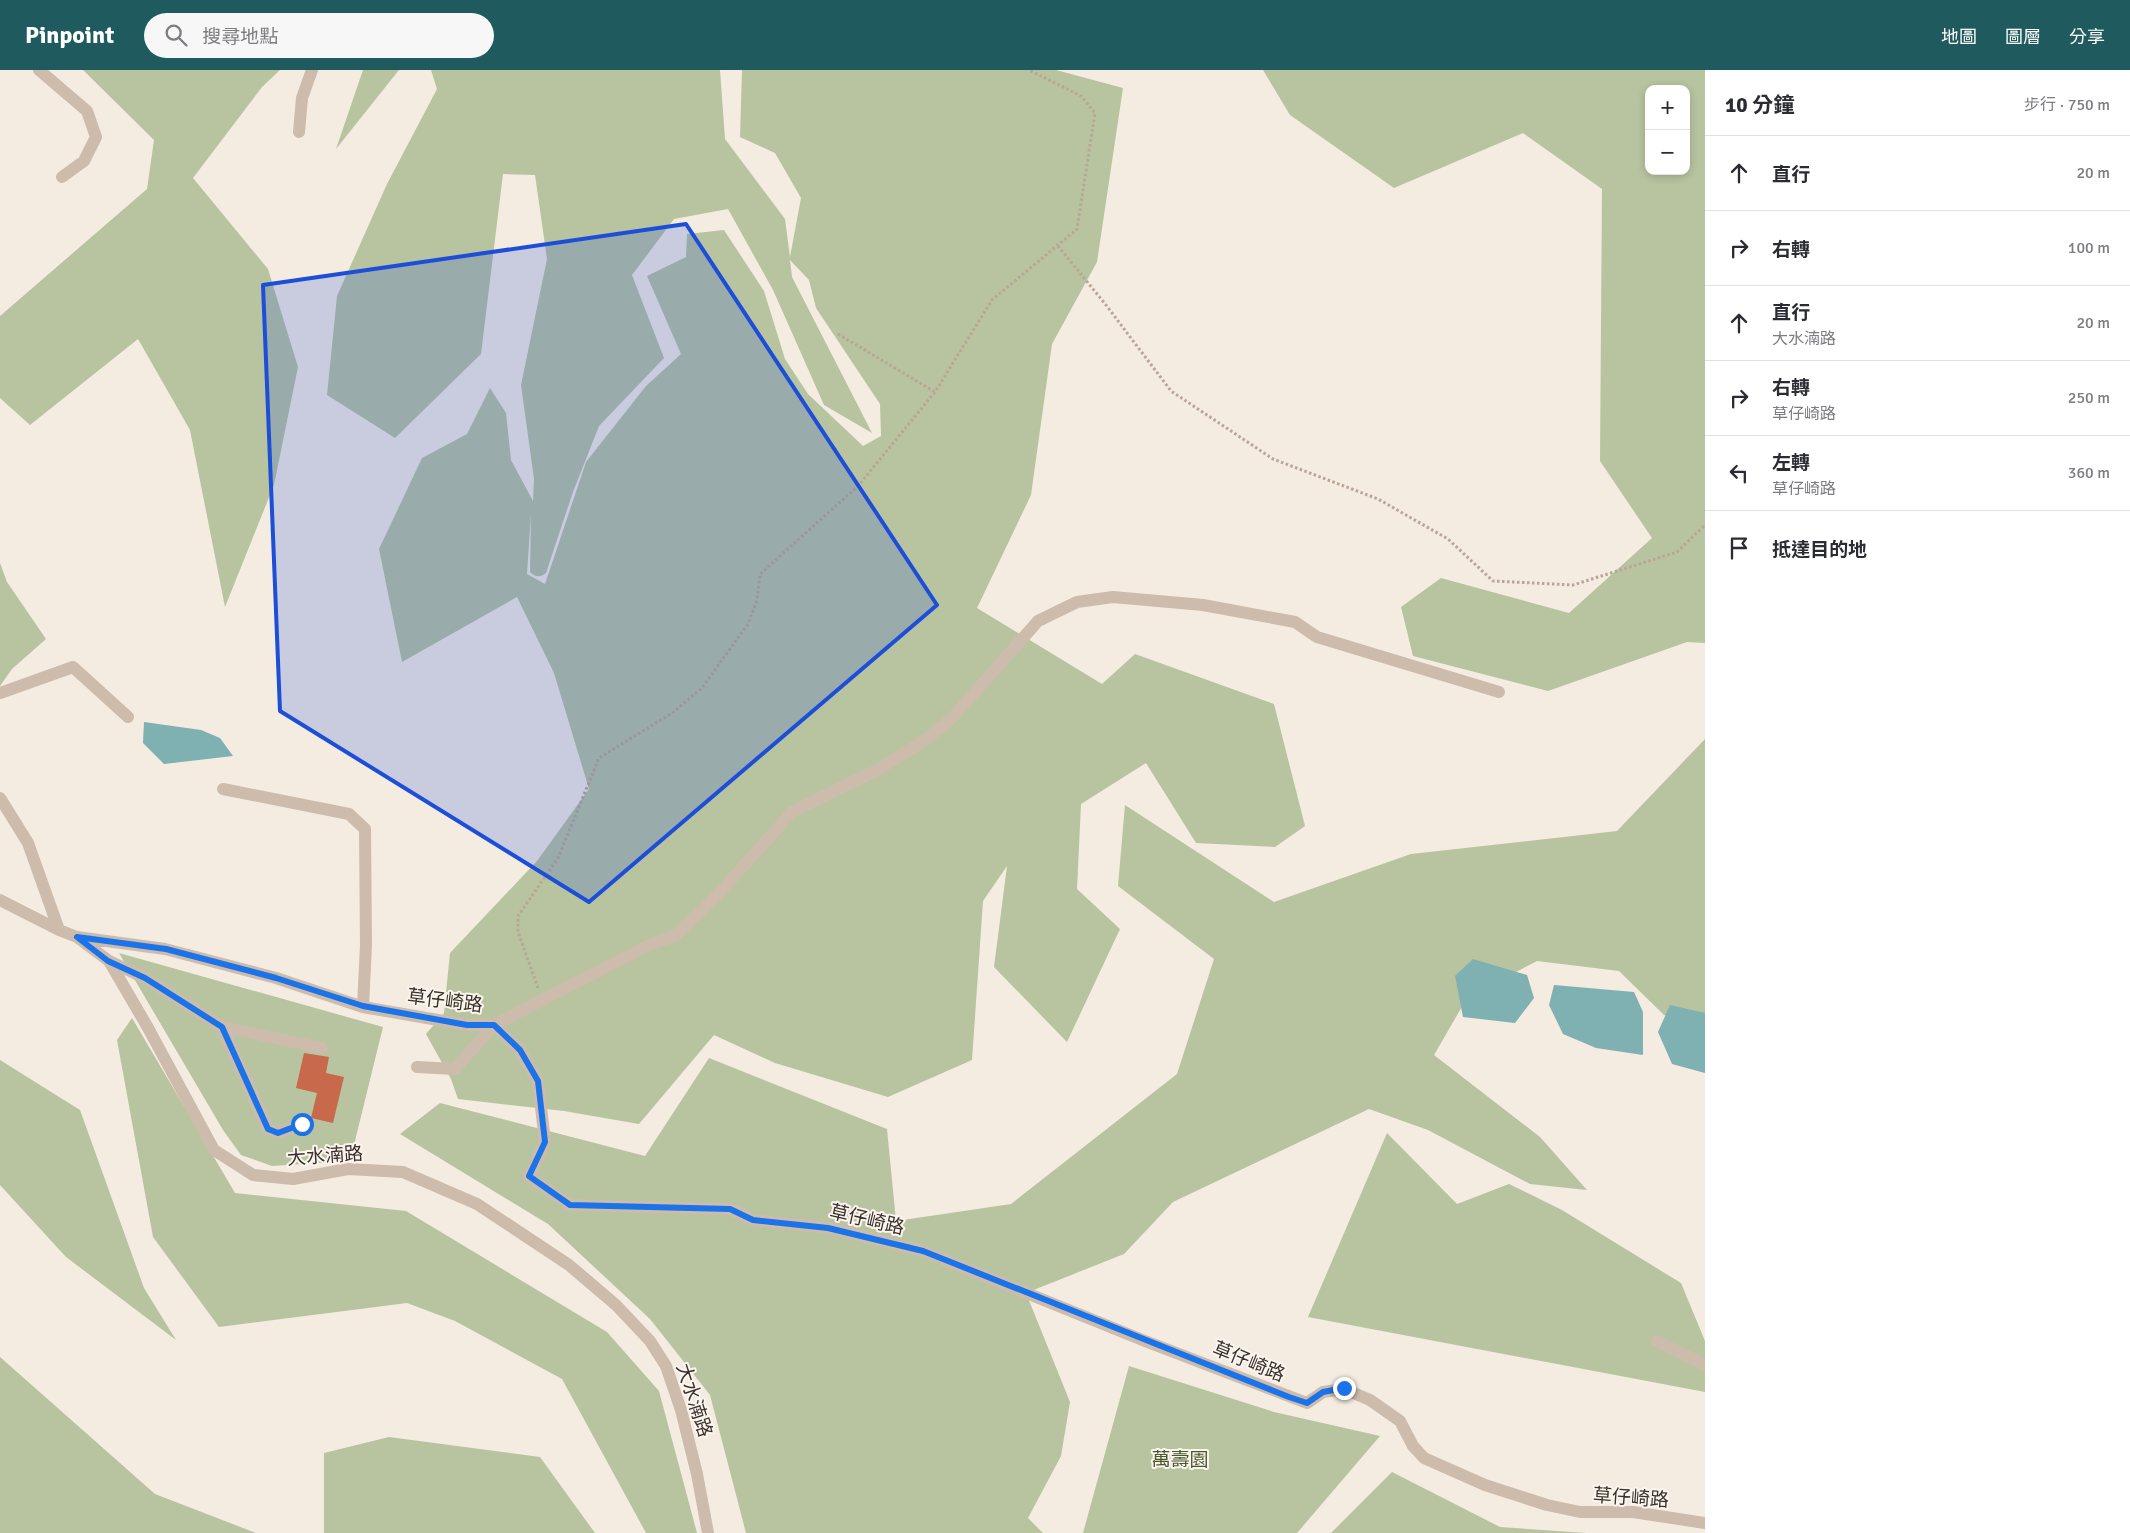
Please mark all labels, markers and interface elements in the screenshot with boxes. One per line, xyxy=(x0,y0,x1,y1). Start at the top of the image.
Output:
search box xyxy=(144,13,494,58)
text: Pinpoint xyxy=(25,20,114,50)
icon: search xyxy=(162,21,190,49)
text: 搜尋地點 xyxy=(202,25,278,49)
text: 地圖 xyxy=(1941,26,1977,48)
text: 圖層 xyxy=(2005,26,2041,48)
text: 分享 xyxy=(2069,26,2105,48)
map controls xyxy=(1645,85,1690,175)
button: + xyxy=(1645,85,1690,130)
text: 10 分鐘 xyxy=(1725,92,1794,118)
text: 步行 · 750 m xyxy=(2024,95,2110,115)
button: − xyxy=(1645,130,1690,175)
icon: ahead xyxy=(1725,159,1753,187)
text: 直行 xyxy=(1772,163,1810,187)
text: 20 m xyxy=(2076,163,2110,183)
icon: right xyxy=(1725,234,1753,262)
text: 右轉 xyxy=(1772,238,1810,262)
text: 100 m xyxy=(2068,238,2110,258)
text: 直行 xyxy=(1772,301,1810,325)
icon: ahead xyxy=(1725,309,1753,337)
text: 20 m xyxy=(2076,313,2110,333)
text: 大水湳路 xyxy=(1772,329,1836,349)
text: 右轉 xyxy=(1772,376,1810,400)
icon: right xyxy=(1725,384,1753,412)
text: 250 m xyxy=(2068,388,2110,408)
text: 草仔崎路 xyxy=(1772,404,1836,424)
text: 左轉 xyxy=(1772,451,1810,475)
icon: left xyxy=(1725,459,1753,487)
text: 360 m xyxy=(2068,463,2110,483)
text: 草仔崎路 xyxy=(1772,479,1836,499)
icon: arrive xyxy=(1725,534,1753,562)
text: 抵達目的地 xyxy=(1772,538,1867,562)
street label: 草仔崎路 xyxy=(406,984,484,1018)
route start xyxy=(291,1113,314,1136)
street label: 大水湳路 xyxy=(286,1141,364,1171)
street label: 草仔崎路 xyxy=(827,1200,907,1240)
street label: 草仔崎路 xyxy=(1209,1337,1288,1387)
street label: 大水湳路 xyxy=(671,1360,717,1440)
route end xyxy=(1333,1377,1356,1400)
park label: 萬壽園 xyxy=(1151,1448,1209,1472)
street label: 草仔崎路 xyxy=(1592,1483,1670,1513)

